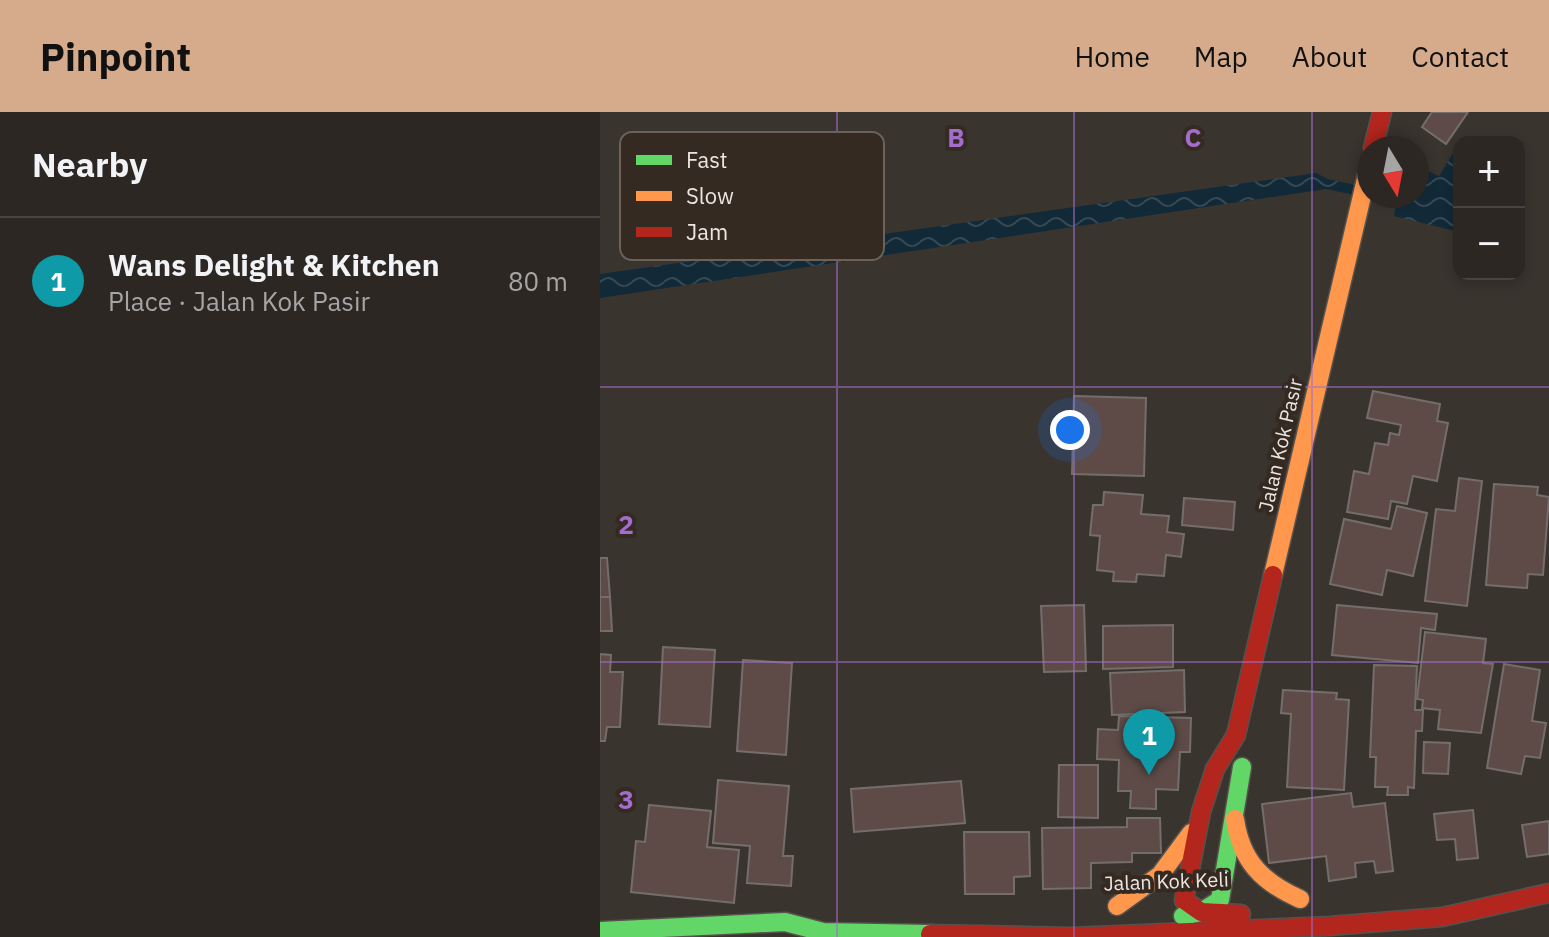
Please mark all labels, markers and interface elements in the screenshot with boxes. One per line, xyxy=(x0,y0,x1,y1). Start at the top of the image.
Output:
text: Pinpoint xyxy=(40,32,191,81)
text: Home xyxy=(1074,38,1150,75)
text: Map xyxy=(1194,38,1248,75)
text: About xyxy=(1292,38,1367,75)
text: Contact xyxy=(1411,38,1509,75)
text: B xyxy=(947,120,965,154)
text: C xyxy=(1185,120,1202,154)
legend xyxy=(620,132,884,260)
north arrow xyxy=(1357,136,1429,208)
map controls xyxy=(1453,136,1525,280)
button: + xyxy=(1453,136,1525,208)
text: Nearby xyxy=(32,142,147,186)
text: Fast xyxy=(686,145,727,174)
text: Slow xyxy=(686,181,734,210)
button: − xyxy=(1453,208,1525,280)
text: Jam xyxy=(686,217,728,246)
text: Wans Delight & Kitchen xyxy=(108,245,440,284)
text: 1 xyxy=(50,264,66,298)
text: 80 m xyxy=(508,264,568,298)
text: Place · Jalan Kok Pasir xyxy=(108,284,370,318)
street label: Jalan Kok Pasir xyxy=(1252,376,1308,514)
your location xyxy=(1050,410,1090,450)
text: 2 xyxy=(618,507,634,541)
pin: 1 xyxy=(1123,709,1175,775)
text: 3 xyxy=(618,782,634,816)
street label: Jalan Kok Keli xyxy=(1103,865,1229,897)

